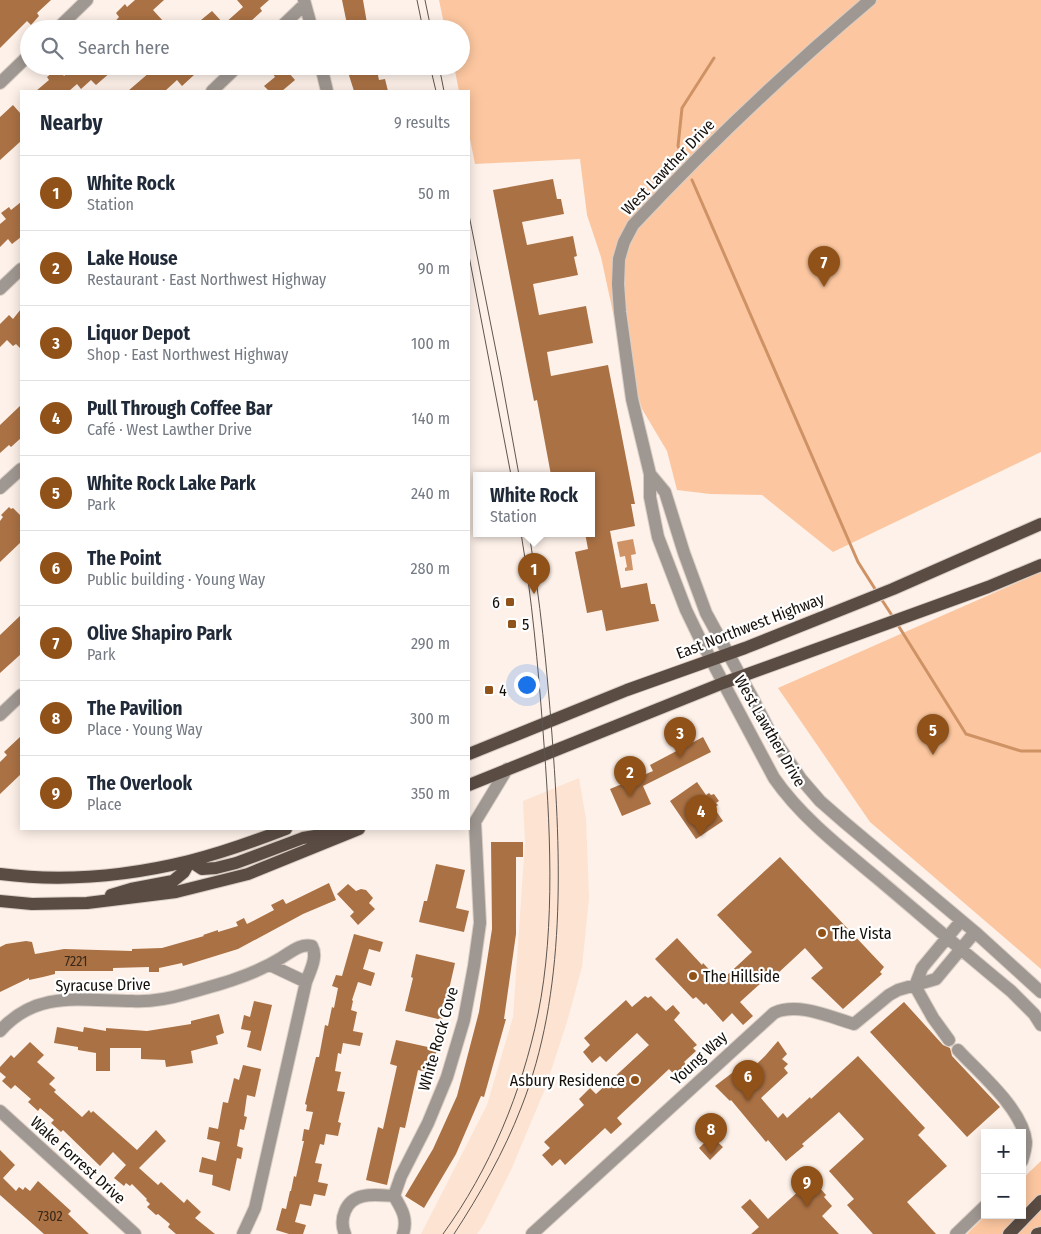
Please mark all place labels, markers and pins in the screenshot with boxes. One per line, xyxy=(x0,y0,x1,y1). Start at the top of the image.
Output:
pin: 7 xyxy=(808,246,840,287)
pin: 1 xyxy=(518,553,550,594)
place label: 6 xyxy=(492,593,500,612)
marker: 6 xyxy=(504,596,516,608)
place label: 5 xyxy=(522,615,529,634)
marker: 5 xyxy=(506,618,518,630)
place label: 4 xyxy=(499,681,507,700)
marker: 4 xyxy=(483,684,495,696)
pin: 5 xyxy=(917,714,949,755)
pin: 3 xyxy=(664,717,696,758)
pin: 2 xyxy=(614,756,646,797)
pin: 4 xyxy=(685,795,717,836)
place label: The Vista xyxy=(832,924,892,943)
marker: The Vista xyxy=(816,927,828,939)
place label: The Hillside xyxy=(703,967,780,986)
marker: The Hillside xyxy=(687,970,699,982)
pin: 6 xyxy=(732,1060,764,1101)
place label: Asbury Residence xyxy=(510,1071,625,1090)
marker: Asbury Residence xyxy=(629,1074,641,1086)
pin: 8 xyxy=(695,1113,727,1154)
pin: 9 xyxy=(791,1166,823,1207)

